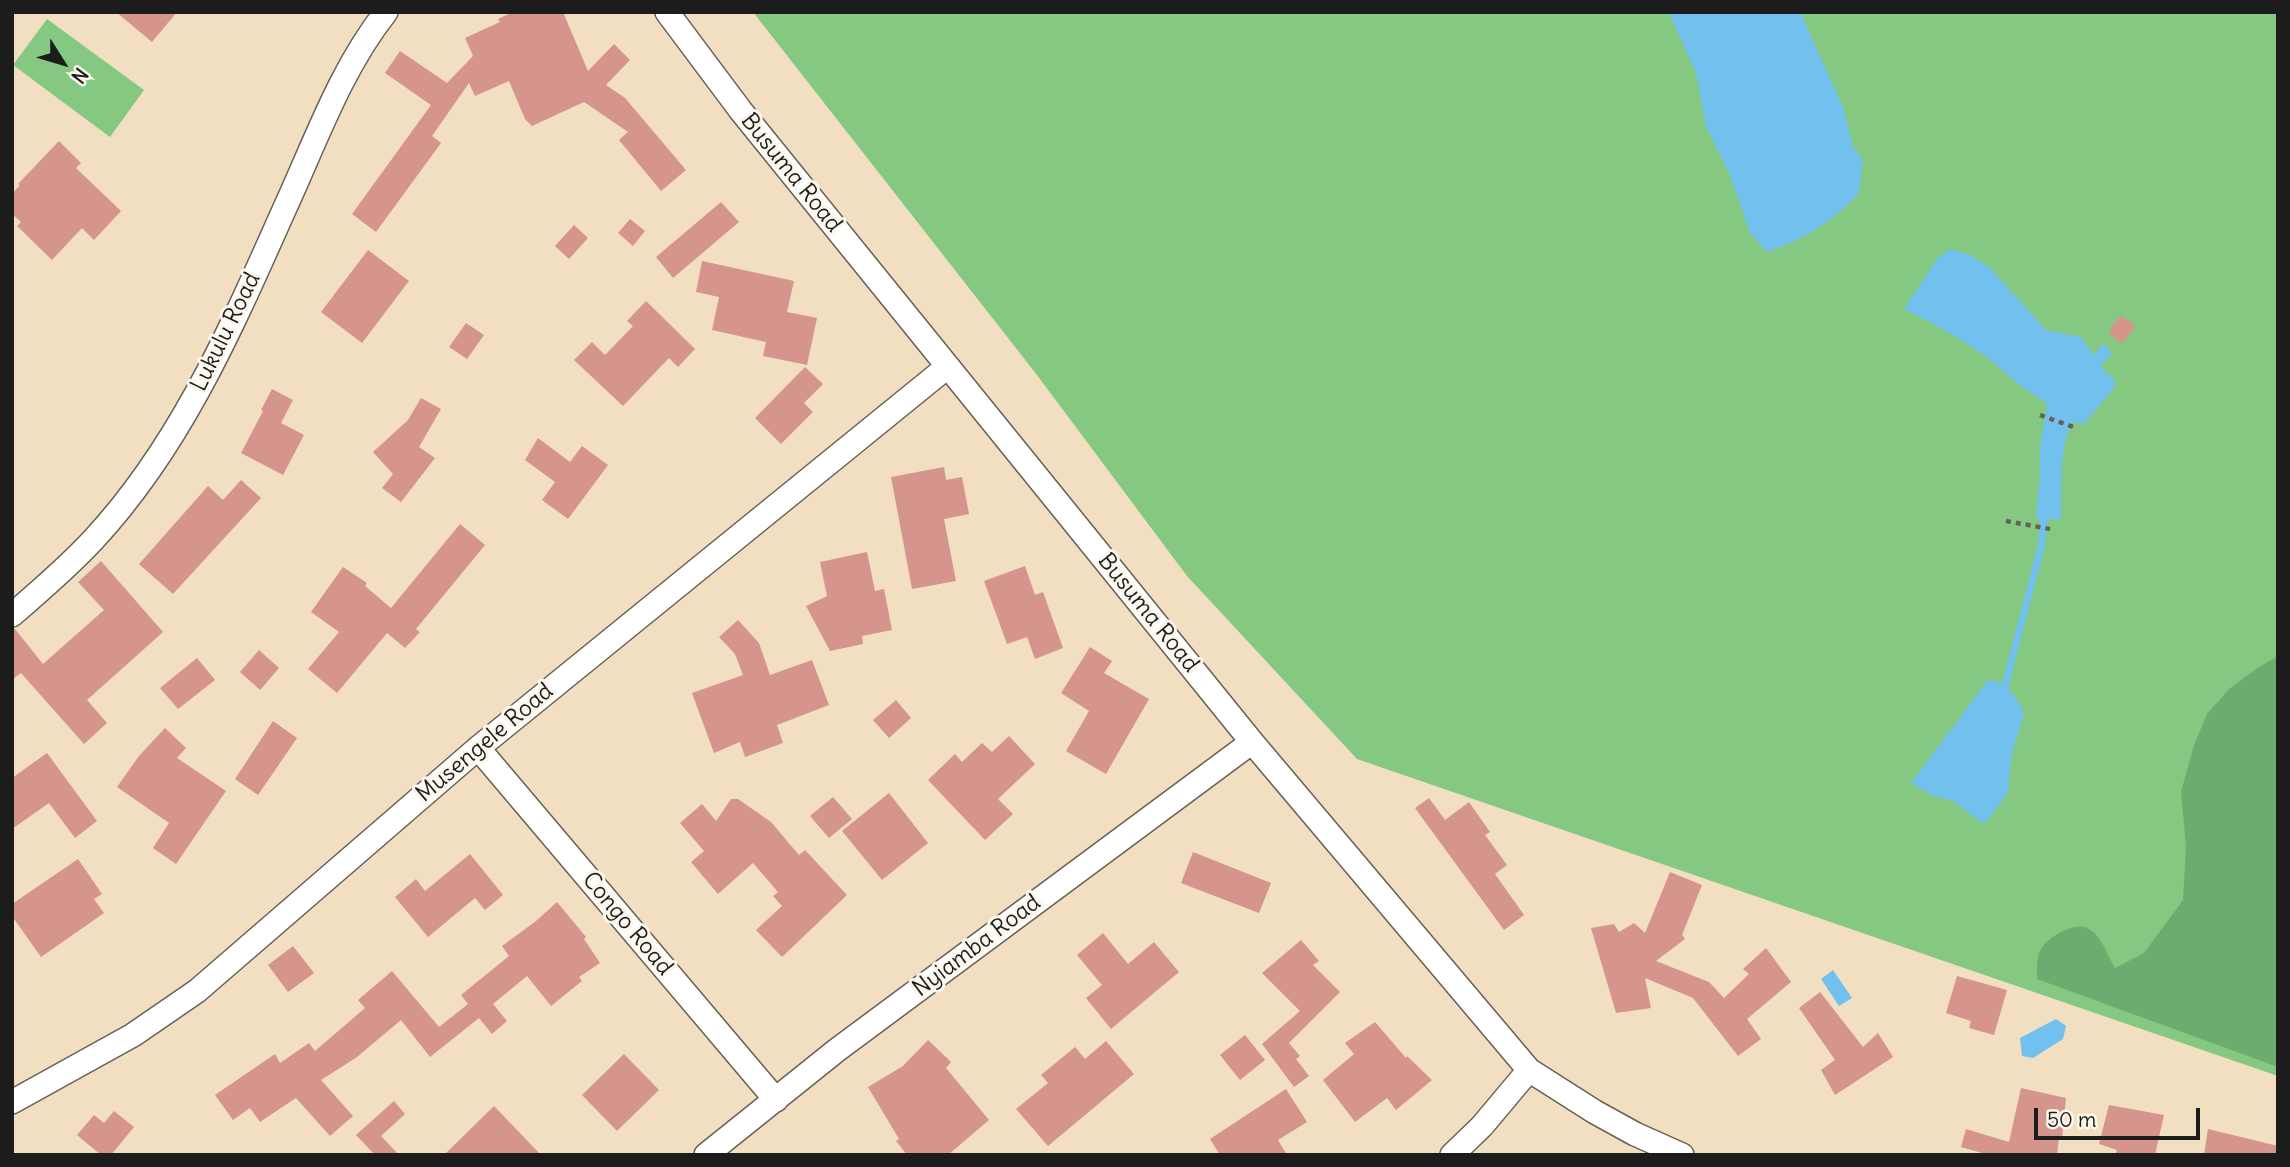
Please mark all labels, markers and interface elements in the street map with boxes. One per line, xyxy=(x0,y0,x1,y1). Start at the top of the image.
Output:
north arrow xyxy=(28,28,98,98)
text: N xyxy=(66,63,93,88)
street label: Busuma Road xyxy=(735,108,847,238)
street label: Lukulu Road xyxy=(185,268,267,396)
street label: Busuma Road xyxy=(1092,548,1204,678)
street label: Musengele Road xyxy=(411,678,559,808)
street label: Congo Road xyxy=(576,867,678,981)
street label: Nyiamba Road xyxy=(908,889,1046,1003)
scale bar xyxy=(2038,1094,2204,1138)
text: 50 m xyxy=(2047,1106,2096,1133)

